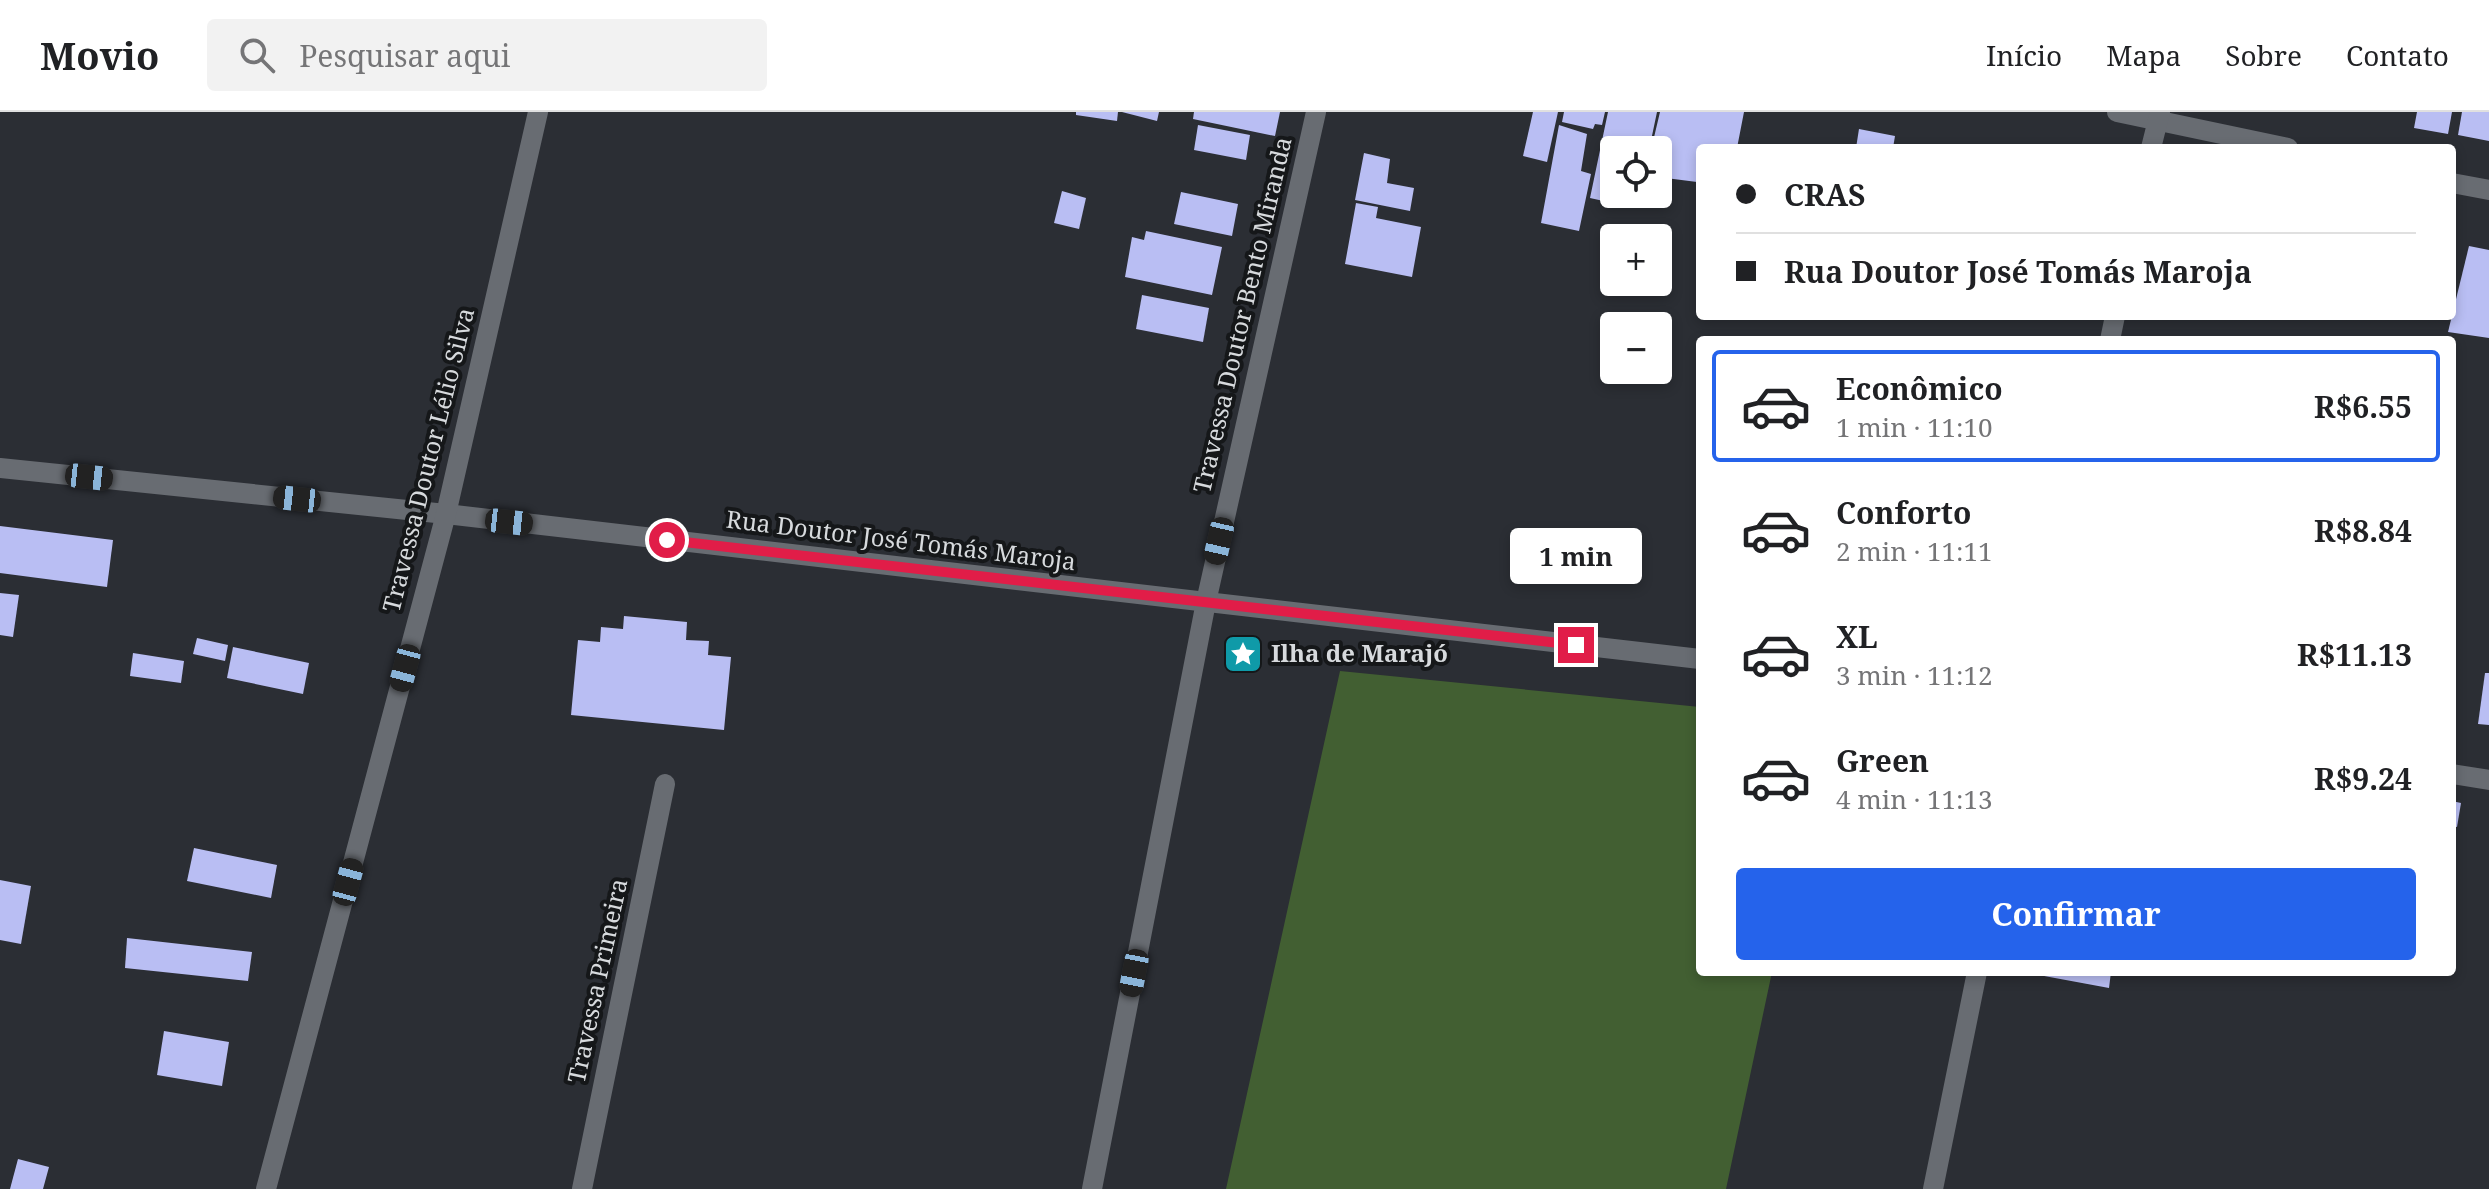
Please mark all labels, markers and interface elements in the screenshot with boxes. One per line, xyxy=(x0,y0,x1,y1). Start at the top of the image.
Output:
search box xyxy=(207,19,767,91)
text: Movio xyxy=(40,29,159,81)
icon: search xyxy=(235,33,279,77)
text: Pesquisar aqui xyxy=(299,35,510,76)
text: Início xyxy=(1986,36,2062,74)
text: Mapa xyxy=(2106,36,2181,74)
text: Sobre xyxy=(2225,36,2302,74)
text: Contato xyxy=(2346,36,2449,74)
street label: Travessa Doutor Bento Miranda xyxy=(1184,133,1299,496)
map controls xyxy=(1600,136,1672,384)
button: locate xyxy=(1600,136,1672,208)
text: CRAS xyxy=(1784,174,1865,215)
button: + xyxy=(1600,224,1672,296)
text: Rua Doutor José Tomás Maroja xyxy=(1784,251,2252,292)
street label: Travessa Doutor Lélio Silva xyxy=(374,304,481,615)
button: − xyxy=(1600,312,1672,384)
text: Econômico xyxy=(1836,368,2003,409)
icon: car xyxy=(1740,370,1812,442)
text: R$6.55 xyxy=(2314,386,2412,427)
text: 1 min · 11:10 xyxy=(1836,409,1993,445)
car xyxy=(64,463,114,491)
car xyxy=(272,485,322,513)
text: Conforto xyxy=(1836,492,1971,533)
icon: car xyxy=(1740,494,1812,566)
street label: Rua Doutor José Tomás Maroja xyxy=(725,502,1078,577)
car xyxy=(484,508,534,536)
text: R$8.84 xyxy=(2314,510,2412,551)
car xyxy=(1202,515,1236,567)
route start xyxy=(649,522,685,558)
callout: 1 min xyxy=(1510,529,1642,585)
text: 2 min · 11:11 xyxy=(1836,533,1993,569)
text: 1 min xyxy=(1539,538,1613,574)
text: XL xyxy=(1836,616,1878,657)
icon: car xyxy=(1740,618,1812,690)
route end xyxy=(1558,627,1594,663)
place icon: Ilha de Marajó xyxy=(1222,633,1264,675)
text: R$11.13 xyxy=(2297,634,2412,675)
place label: Ilha de Marajó xyxy=(1271,636,1448,669)
car xyxy=(387,642,423,694)
text: 3 min · 11:12 xyxy=(1836,657,1993,693)
text: Green xyxy=(1836,740,1929,781)
icon: car xyxy=(1740,742,1812,814)
text: R$9.24 xyxy=(2314,758,2412,799)
text: 4 min · 11:13 xyxy=(1836,781,1993,817)
car xyxy=(330,856,366,908)
button: Confirmar xyxy=(1736,868,2416,960)
street label: Travessa Primeira xyxy=(559,875,634,1086)
car xyxy=(1118,947,1150,999)

